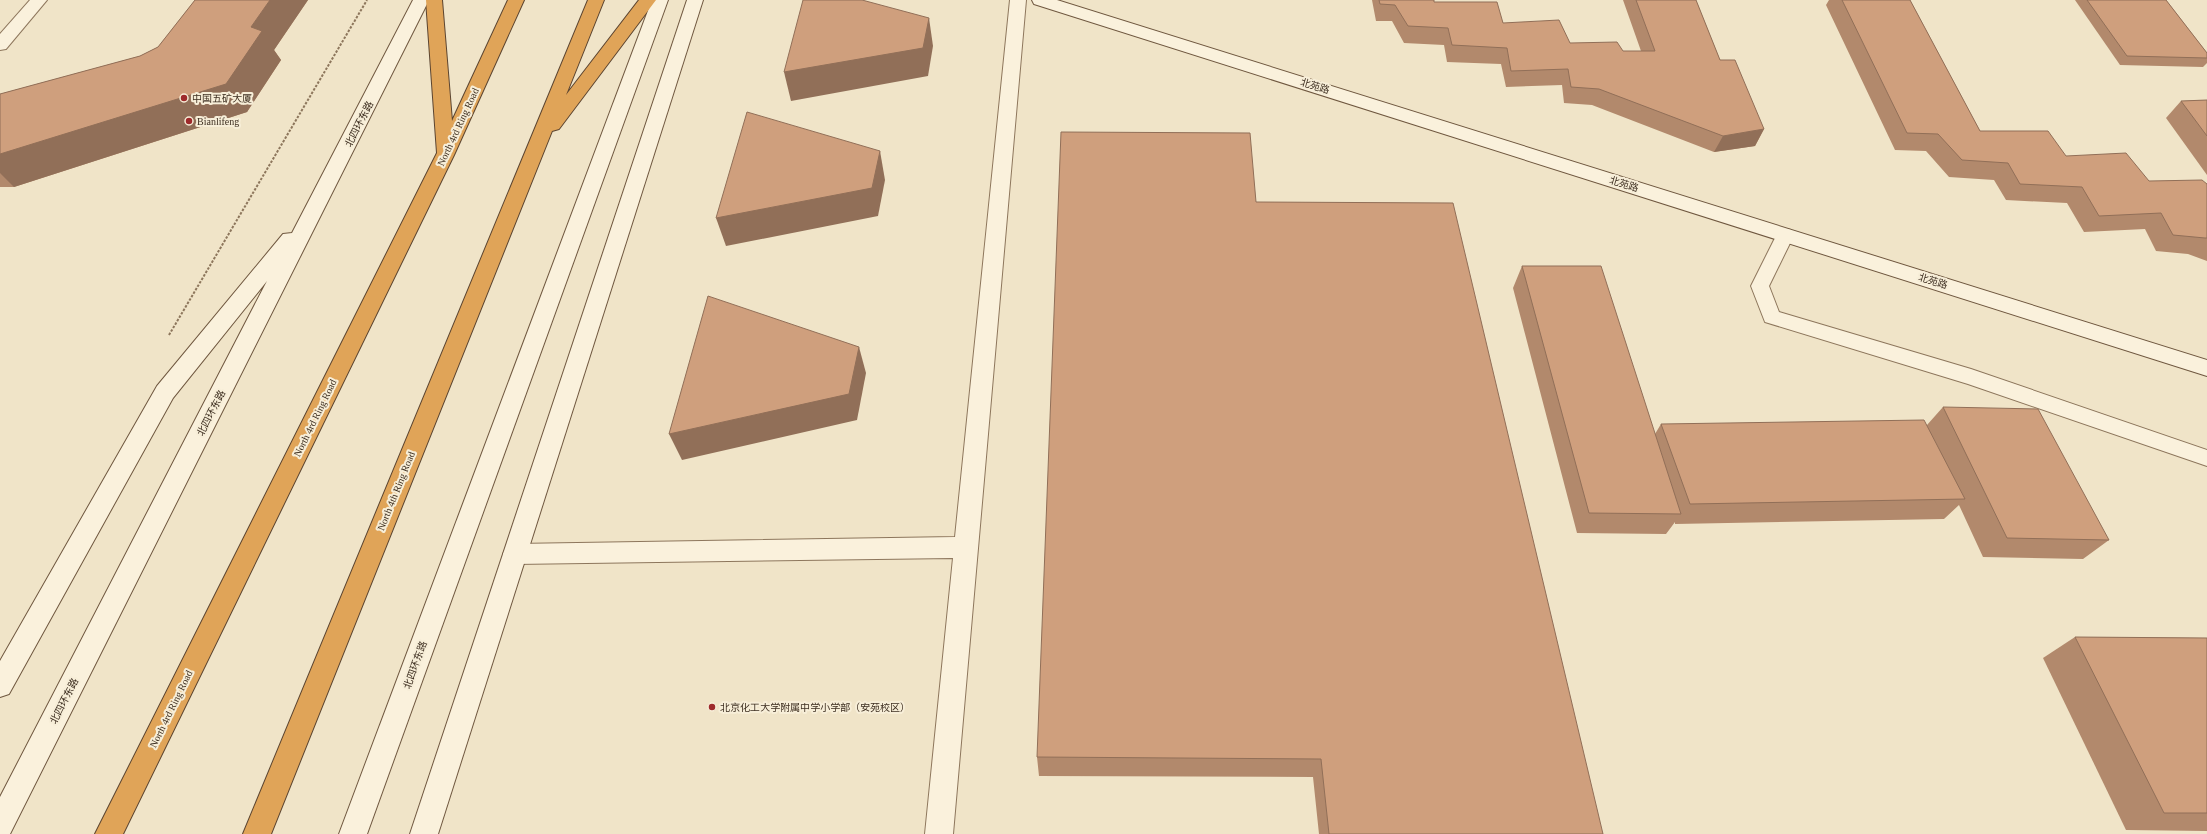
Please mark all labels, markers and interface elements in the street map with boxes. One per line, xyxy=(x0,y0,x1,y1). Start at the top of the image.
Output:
street label: 北苑路 xyxy=(1299,76,1331,96)
street label: North 4rd Ring Road xyxy=(435,86,481,168)
marker: 中国五矿大厦 xyxy=(179,93,189,103)
place label: 中国五矿大厦 xyxy=(192,93,252,104)
street label: 北四环东路 xyxy=(343,99,375,149)
marker: Bianlifeng xyxy=(184,116,194,126)
place label: Bianlifeng xyxy=(197,116,239,127)
street label: 北苑路 xyxy=(1608,174,1640,194)
street label: 北苑路 xyxy=(1917,271,1949,291)
street label: North 4rd Ring Road xyxy=(291,378,339,458)
street label: 北四环东路 xyxy=(195,388,227,438)
street label: North 4th Ring Road xyxy=(375,450,417,532)
street label: 北四环东路 xyxy=(401,640,429,690)
street label: North 4rd Ring Road xyxy=(147,669,195,749)
street label: 北四环东路 xyxy=(48,676,80,726)
marker: 北京化工大学附属中学小学部（安苑校区） xyxy=(707,702,717,712)
place label: 北京化工大学附属中学小学部（安苑校区） xyxy=(720,702,910,713)

